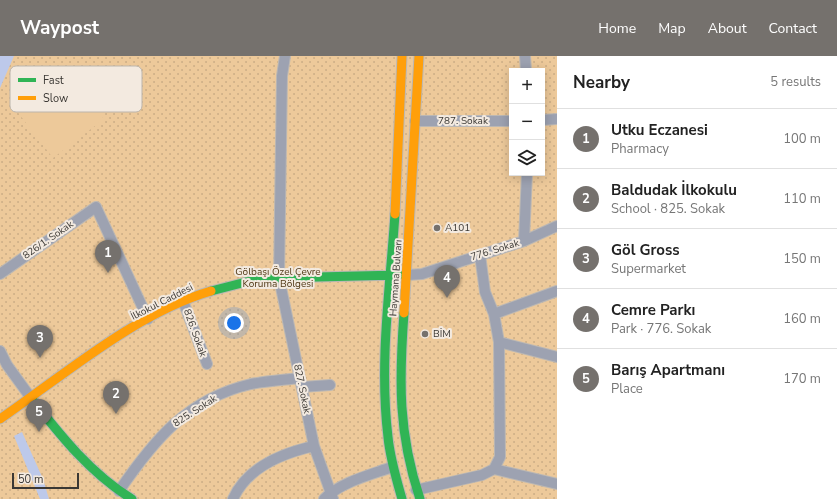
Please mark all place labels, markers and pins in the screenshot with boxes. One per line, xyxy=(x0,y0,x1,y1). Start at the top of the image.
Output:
place label: A101 xyxy=(445,221,470,235)
marker: A101 xyxy=(432,223,442,233)
pin: 1 xyxy=(95,240,121,273)
pin: 4 xyxy=(434,265,460,298)
pin: 3 xyxy=(27,325,53,358)
place label: BİM xyxy=(433,327,451,341)
marker: BİM xyxy=(420,329,430,339)
pin: 2 xyxy=(103,381,129,414)
pin: 5 xyxy=(26,399,52,432)

